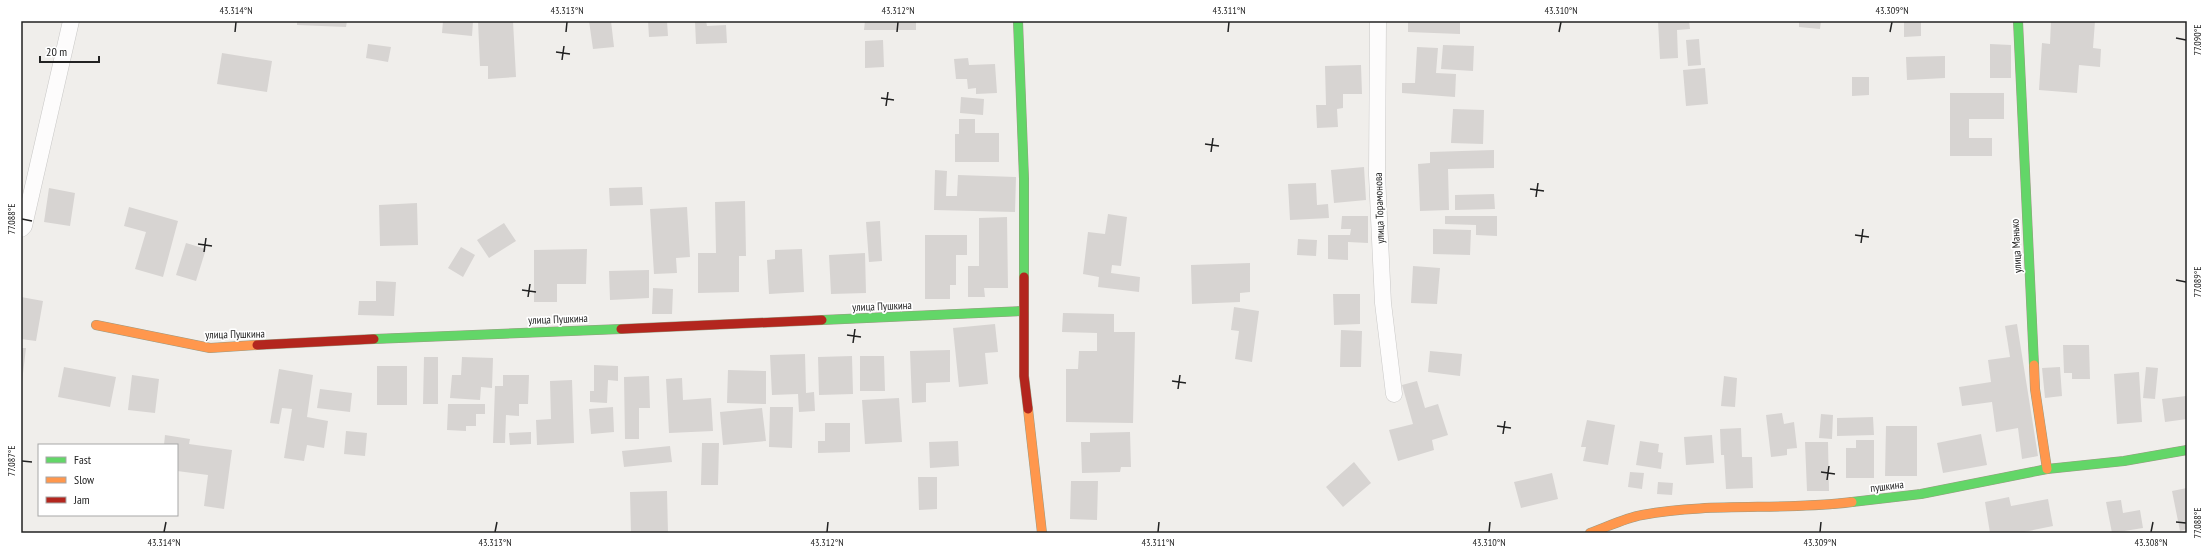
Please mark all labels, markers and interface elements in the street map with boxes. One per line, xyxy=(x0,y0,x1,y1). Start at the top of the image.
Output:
text: 43.314°N xyxy=(219,4,253,17)
text: 43.313°N xyxy=(550,4,584,17)
text: 43.312°N xyxy=(881,4,915,17)
text: 43.311°N xyxy=(1212,4,1246,17)
text: 43.310°N xyxy=(1544,4,1578,17)
text: 43.309°N xyxy=(1875,4,1909,17)
text: 77.090°E xyxy=(2191,24,2204,56)
scale bar xyxy=(40,38,99,64)
text: 20 m xyxy=(46,44,67,59)
street label: улица Торамонова xyxy=(1371,172,1387,244)
text: 77.088°E xyxy=(5,203,18,235)
street label: улица Манько xyxy=(2008,218,2024,273)
text: 77.089°E xyxy=(2191,266,2204,298)
street label: улица Пушкина xyxy=(852,298,912,314)
street label: улица Пушкина xyxy=(528,311,588,327)
street label: улица Пушкина xyxy=(205,326,265,342)
legend xyxy=(38,444,178,516)
text: 77.087°E xyxy=(5,445,18,477)
text: Fast xyxy=(74,452,92,467)
text: Slow xyxy=(74,472,95,487)
street label: пушкина xyxy=(1869,477,1905,495)
text: Jam xyxy=(73,492,90,507)
text: 77.088°E xyxy=(2191,507,2204,539)
text: 43.314°N xyxy=(147,536,181,549)
text: 43.313°N xyxy=(478,536,512,549)
text: 43.312°N xyxy=(810,536,844,549)
text: 43.311°N xyxy=(1141,536,1175,549)
text: 43.310°N xyxy=(1472,536,1506,549)
text: 43.309°N xyxy=(1803,536,1837,549)
text: 43.308°N xyxy=(2134,536,2168,549)

